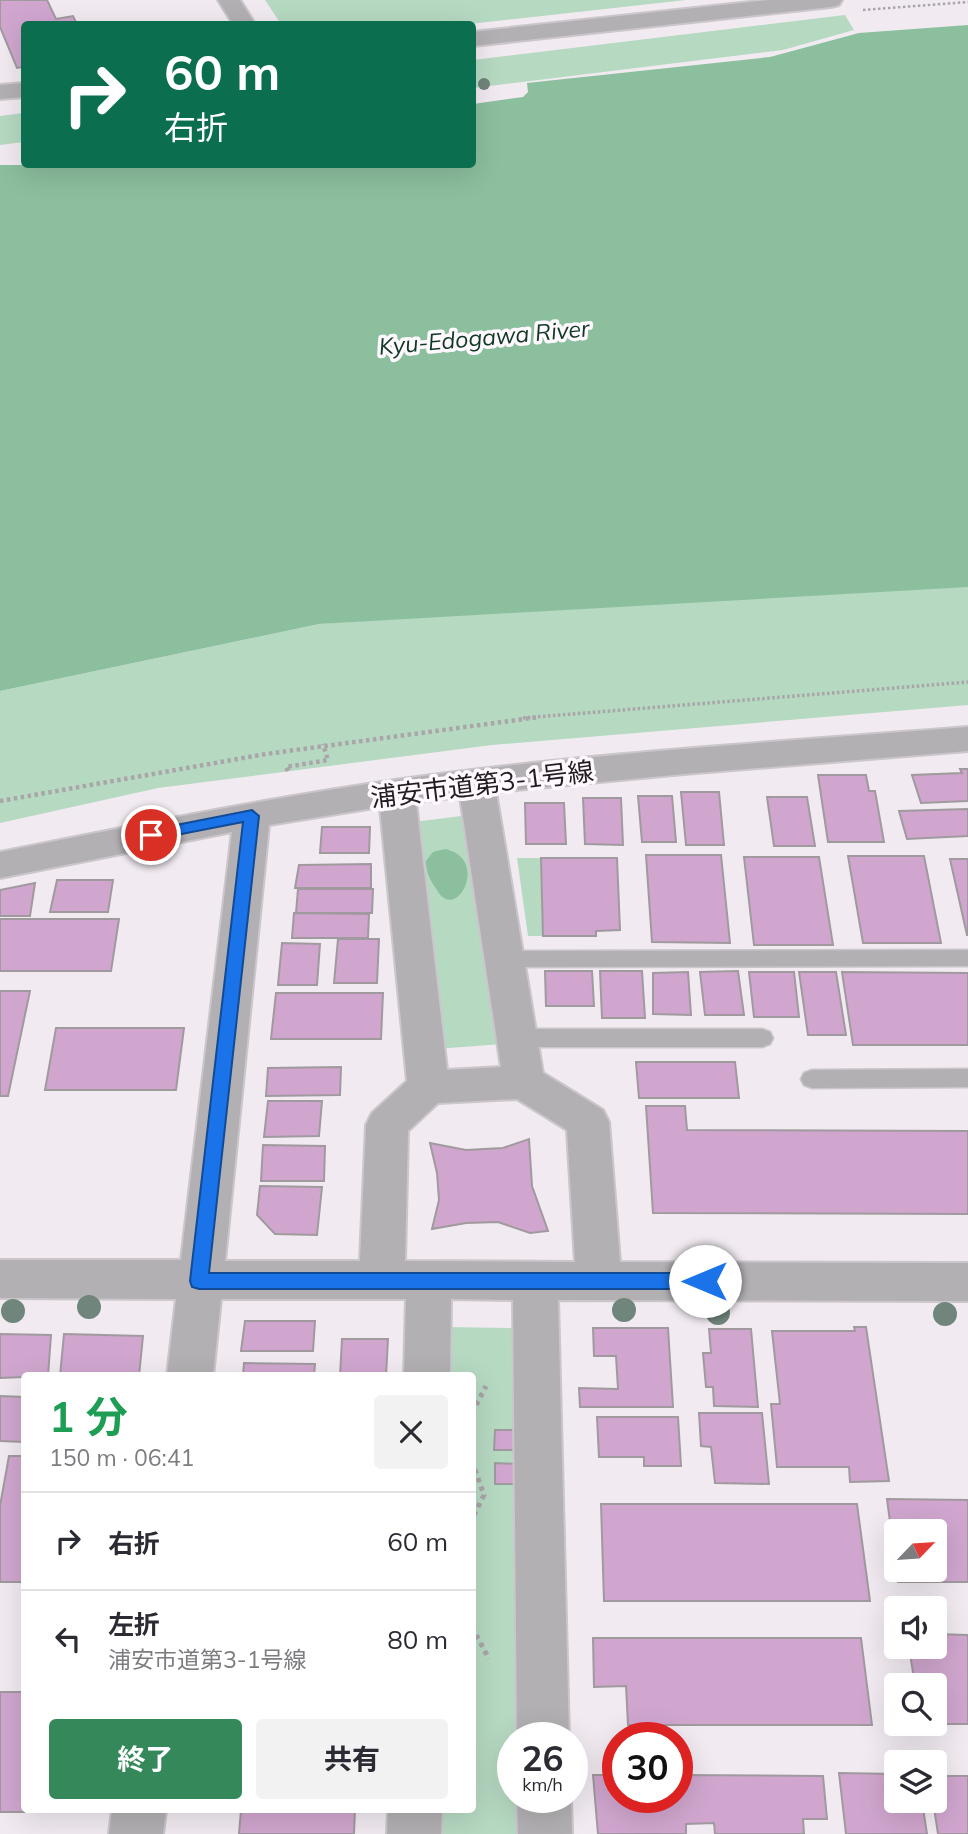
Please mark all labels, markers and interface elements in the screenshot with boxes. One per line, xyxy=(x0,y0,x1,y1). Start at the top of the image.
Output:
text: 60 m xyxy=(164,41,280,102)
icon: right xyxy=(49,49,140,140)
text: 右折 xyxy=(164,107,228,147)
water label: Kyu-Edogawa River xyxy=(378,313,592,361)
street label: 浦安市道第3-1号線 xyxy=(369,754,595,814)
pin xyxy=(121,805,181,865)
icon: arrive xyxy=(132,816,170,854)
position arrow xyxy=(668,1244,742,1318)
text: 1 分 xyxy=(49,1390,128,1443)
button: close xyxy=(374,1395,448,1469)
text: 150 m · 06:41 xyxy=(49,1443,194,1472)
north arrow xyxy=(884,1519,947,1582)
map controls xyxy=(884,1519,947,1813)
icon: right xyxy=(49,1522,87,1560)
text: 60 m xyxy=(387,1525,448,1558)
text: 右折 xyxy=(108,1527,160,1560)
button: sound xyxy=(884,1596,947,1659)
text: 左折 xyxy=(108,1608,160,1641)
icon: left xyxy=(49,1620,87,1658)
text: 80 m xyxy=(387,1623,448,1656)
text: 浦安市道第3-1号線 xyxy=(108,1645,306,1674)
button: search xyxy=(884,1673,947,1736)
button: 終了 xyxy=(49,1719,242,1799)
button: 共有 xyxy=(256,1719,448,1799)
speed limit sign: 30 xyxy=(602,1722,693,1813)
text: 26 xyxy=(521,1736,564,1780)
button: layers xyxy=(884,1750,947,1813)
text: km/h xyxy=(522,1773,563,1796)

